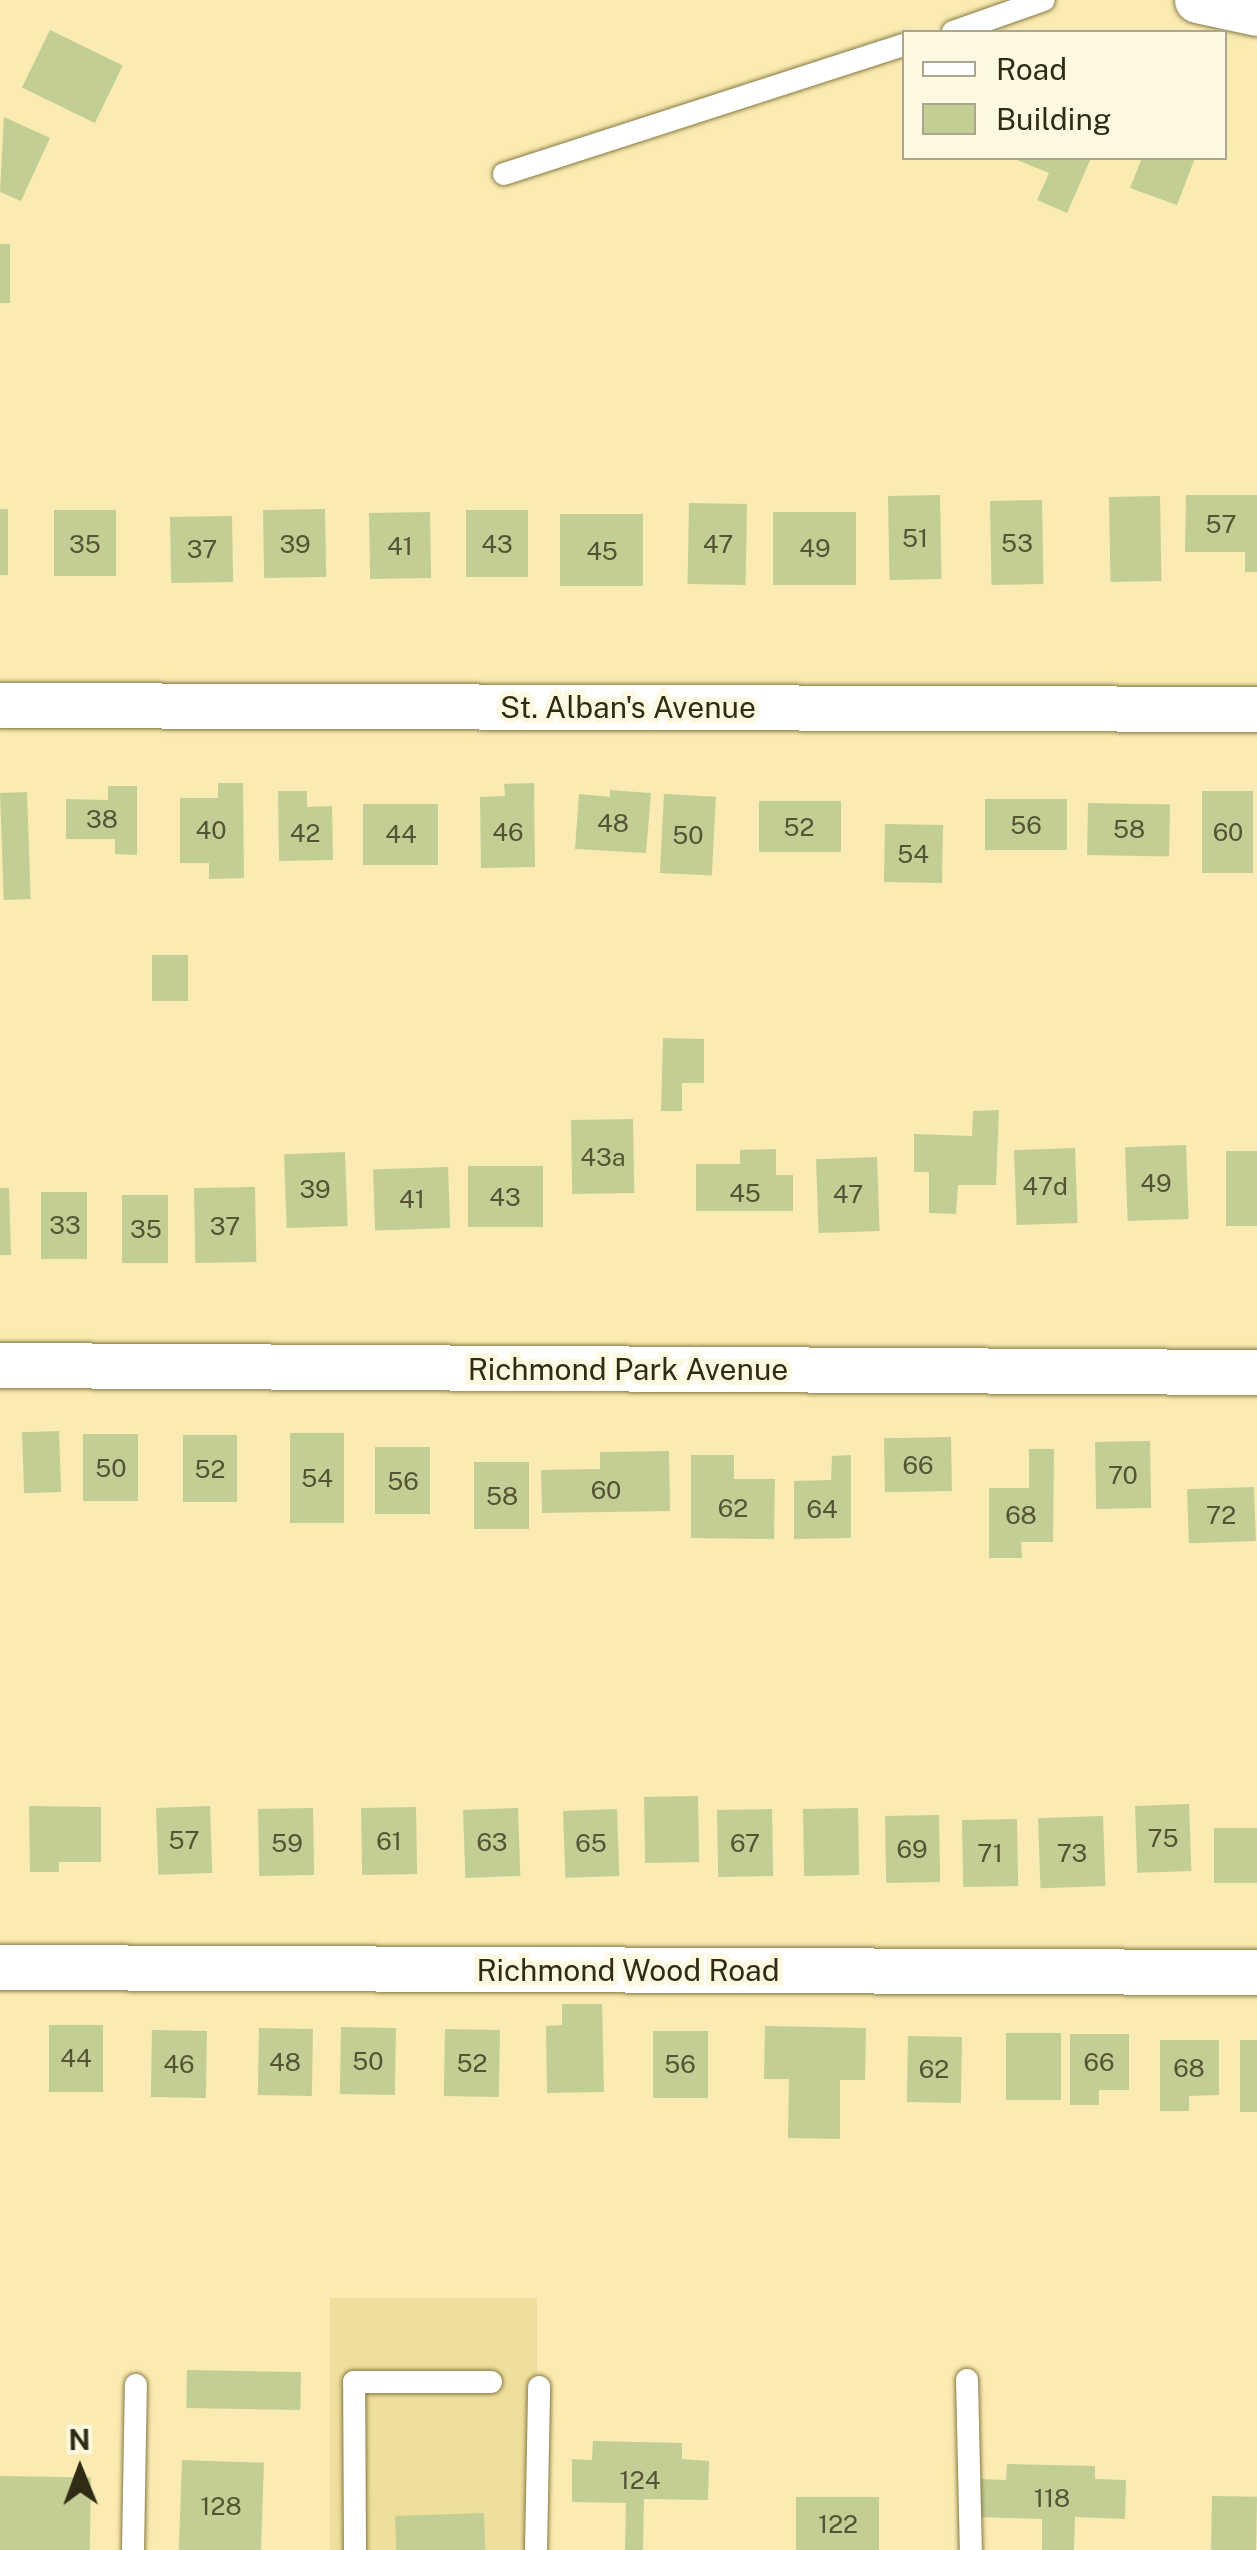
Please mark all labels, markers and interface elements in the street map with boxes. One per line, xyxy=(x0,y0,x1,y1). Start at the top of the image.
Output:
legend xyxy=(902,30,1227,160)
text: Road xyxy=(996,51,1067,87)
text: Building xyxy=(996,101,1111,137)
house number: 57 xyxy=(1205,509,1237,539)
house number: 51 xyxy=(902,523,928,553)
house number: 53 xyxy=(1001,528,1033,558)
house number: 35 xyxy=(69,529,101,559)
house number: 39 xyxy=(279,529,311,559)
house number: 43 xyxy=(481,529,513,559)
house number: 47 xyxy=(703,529,733,559)
house number: 41 xyxy=(387,531,413,561)
house number: 49 xyxy=(799,533,831,563)
house number: 37 xyxy=(187,534,217,564)
house number: 45 xyxy=(586,536,618,566)
street label: St. Alban's Avenue xyxy=(500,689,756,725)
house number: 38 xyxy=(86,804,118,834)
house number: 48 xyxy=(597,808,629,838)
house number: 56 xyxy=(1010,810,1042,840)
house number: 52 xyxy=(784,812,814,842)
house number: 58 xyxy=(1113,814,1145,844)
house number: 40 xyxy=(195,815,227,845)
house number: 46 xyxy=(492,817,524,847)
house number: 60 xyxy=(1213,817,1243,847)
house number: 42 xyxy=(290,818,320,848)
house number: 44 xyxy=(385,819,417,849)
house number: 50 xyxy=(672,820,704,850)
house number: 54 xyxy=(897,839,929,869)
house number: 43a xyxy=(580,1142,626,1172)
house number: 49 xyxy=(1140,1168,1172,1198)
house number: 47d xyxy=(1022,1171,1068,1201)
house number: 39 xyxy=(299,1174,331,1204)
house number: 45 xyxy=(729,1178,761,1208)
house number: 47 xyxy=(833,1179,863,1209)
house number: 43 xyxy=(489,1182,521,1212)
house number: 41 xyxy=(399,1184,425,1214)
house number: 33 xyxy=(49,1210,81,1240)
house number: 37 xyxy=(210,1211,240,1241)
house number: 35 xyxy=(130,1214,162,1244)
street label: Richmond Park Avenue xyxy=(468,1351,788,1387)
house number: 66 xyxy=(903,1450,933,1480)
house number: 50 xyxy=(95,1453,127,1483)
house number: 52 xyxy=(195,1454,225,1484)
house number: 70 xyxy=(1108,1460,1138,1490)
house number: 54 xyxy=(301,1463,333,1493)
house number: 56 xyxy=(387,1466,419,1496)
house number: 60 xyxy=(591,1475,621,1505)
house number: 58 xyxy=(486,1481,518,1511)
house number: 62 xyxy=(718,1493,748,1523)
house number: 64 xyxy=(806,1494,838,1524)
house number: 68 xyxy=(1005,1500,1037,1530)
house number: 72 xyxy=(1206,1500,1236,1530)
house number: 75 xyxy=(1147,1823,1179,1853)
house number: 57 xyxy=(168,1825,200,1855)
house number: 61 xyxy=(376,1826,402,1856)
house number: 63 xyxy=(476,1827,508,1857)
house number: 59 xyxy=(271,1828,303,1858)
house number: 65 xyxy=(575,1828,607,1858)
house number: 67 xyxy=(730,1828,760,1858)
house number: 69 xyxy=(896,1834,928,1864)
house number: 71 xyxy=(977,1838,1003,1868)
house number: 73 xyxy=(1057,1838,1087,1868)
street label: Richmond Wood Road xyxy=(476,1952,780,1988)
house number: 44 xyxy=(60,2043,92,2073)
house number: 50 xyxy=(352,2046,384,2076)
house number: 48 xyxy=(269,2047,301,2077)
house number: 66 xyxy=(1084,2047,1114,2077)
house number: 52 xyxy=(457,2048,487,2078)
house number: 46 xyxy=(163,2049,195,2079)
house number: 56 xyxy=(664,2049,696,2079)
house number: 68 xyxy=(1173,2053,1205,2083)
house number: 62 xyxy=(919,2054,949,2084)
north arrow xyxy=(30,2420,130,2520)
text: N xyxy=(68,2423,91,2456)
house number: 124 xyxy=(620,2465,660,2495)
house number: 118 xyxy=(1034,2483,1070,2513)
house number: 128 xyxy=(200,2491,242,2521)
house number: 122 xyxy=(818,2509,858,2539)

